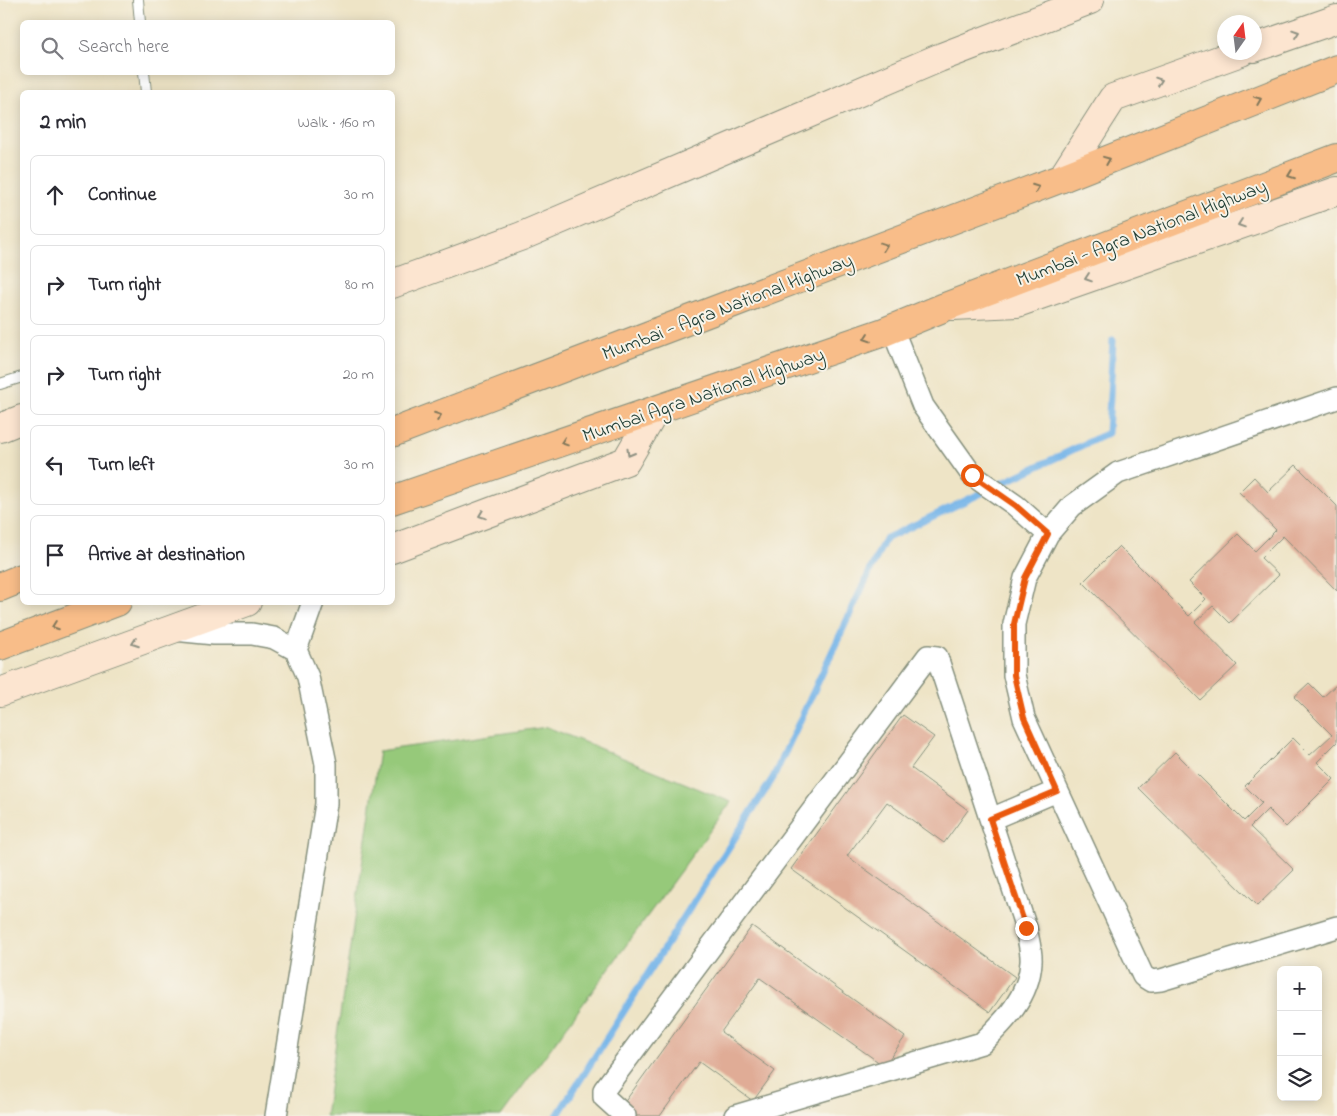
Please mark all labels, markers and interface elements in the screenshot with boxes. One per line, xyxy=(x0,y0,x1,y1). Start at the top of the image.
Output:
north arrow xyxy=(1217,15,1262,60)
search box xyxy=(20,20,395,75)
one-way arrow xyxy=(1291,29,1299,39)
icon: search xyxy=(38,34,66,62)
text: Search here xyxy=(78,34,169,61)
one-way arrow xyxy=(1154,77,1163,87)
one-way arrow xyxy=(1253,96,1262,106)
text: 2 min xyxy=(40,108,86,138)
text: Walk · 160 m xyxy=(297,111,375,135)
one-way arrow xyxy=(1102,156,1111,166)
one-way arrow xyxy=(1288,170,1296,180)
street label: Mumbai - Agra National Highway xyxy=(1012,173,1272,297)
icon: ahead xyxy=(41,181,69,209)
text: Continue xyxy=(88,182,156,209)
text: 30 m xyxy=(344,183,374,207)
one-way arrow xyxy=(1031,184,1040,194)
one-way arrow xyxy=(1238,219,1246,229)
one-way arrow xyxy=(880,242,888,252)
street label: Mumbai - Agra National Highway xyxy=(598,247,858,371)
icon: right xyxy=(41,271,69,299)
text: Turn right xyxy=(88,272,161,299)
one-way arrow xyxy=(1084,272,1093,282)
text: 80 m xyxy=(345,273,374,297)
one-way arrow xyxy=(863,332,872,342)
street label: Mumbai Agra National Highway xyxy=(579,341,829,452)
icon: right xyxy=(41,361,69,389)
text: Turn right xyxy=(88,362,161,389)
text: 20 m xyxy=(343,363,374,387)
one-way arrow xyxy=(433,412,442,422)
one-way arrow xyxy=(561,436,569,446)
one-way arrow xyxy=(626,448,636,457)
icon: left xyxy=(41,451,69,479)
text: Turn left xyxy=(88,452,155,479)
text: 30 m xyxy=(344,453,374,477)
route start xyxy=(961,464,984,487)
one-way arrow xyxy=(478,509,487,519)
icon: arrive xyxy=(41,541,69,569)
text: Arrive at destination xyxy=(88,542,245,569)
one-way arrow xyxy=(51,620,60,630)
one-way arrow xyxy=(132,637,140,647)
route end xyxy=(1015,917,1038,940)
map controls xyxy=(1277,966,1322,1101)
button: + xyxy=(1277,966,1322,1011)
button: − xyxy=(1277,1011,1322,1056)
button: layers xyxy=(1277,1056,1322,1101)

